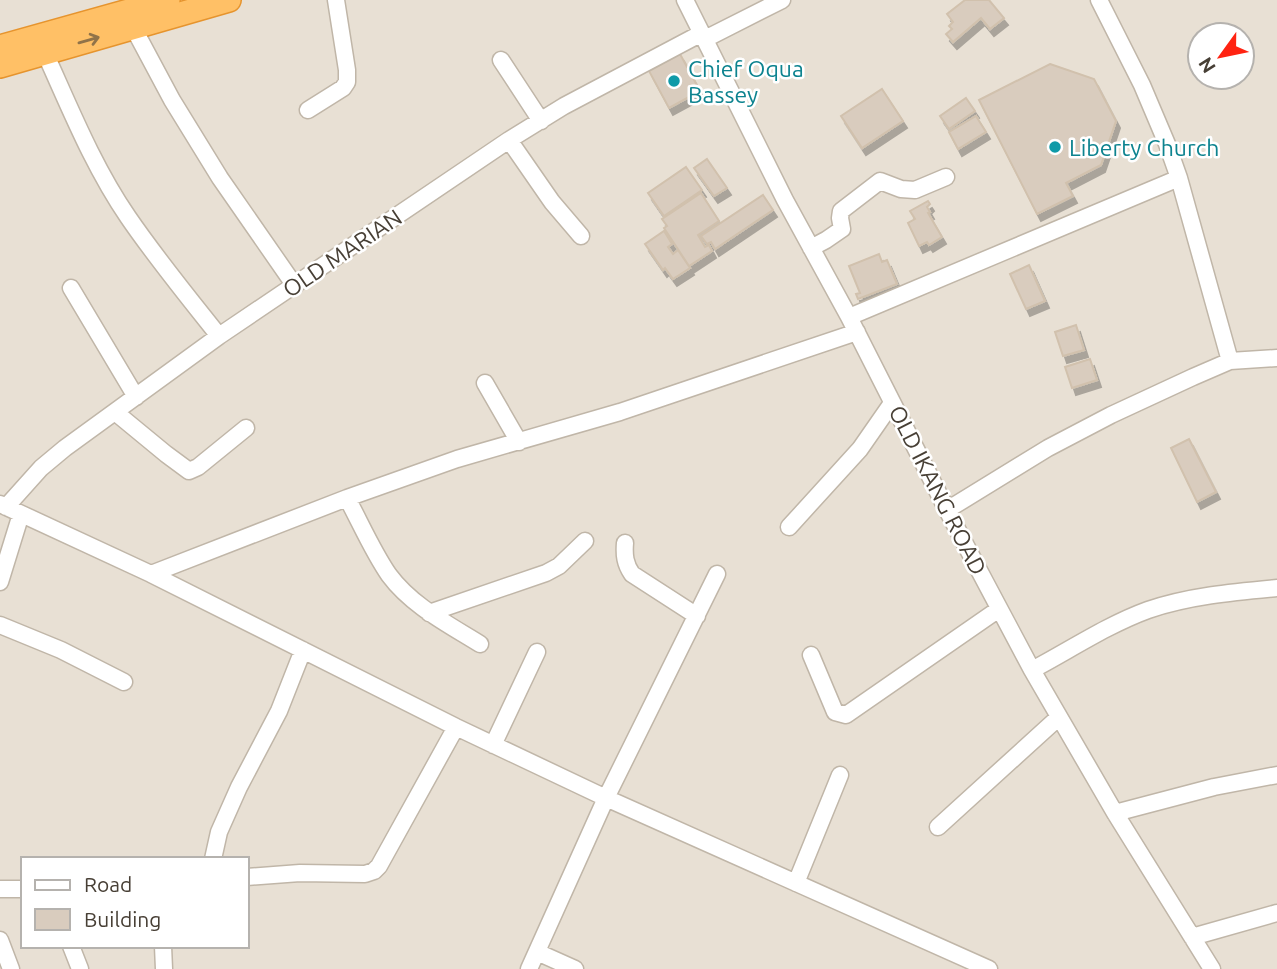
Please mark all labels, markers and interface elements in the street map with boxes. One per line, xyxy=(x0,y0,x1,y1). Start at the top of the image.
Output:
north arrow xyxy=(1186,21,1256,91)
one-way arrow xyxy=(78,33,100,46)
text: N xyxy=(1194,53,1220,77)
place label: Chief Oqua Bassey xyxy=(688,56,804,107)
marker: Chief Oqua Bassey xyxy=(666,73,682,89)
place label: Liberty Church xyxy=(1069,135,1219,160)
marker: Liberty Church xyxy=(1047,139,1063,155)
street label: OLD MARIAN xyxy=(278,204,406,302)
street label: OLD IKANG ROAD xyxy=(884,401,992,579)
legend xyxy=(21,857,248,948)
text: Road xyxy=(84,872,132,896)
text: Building xyxy=(84,907,161,931)

